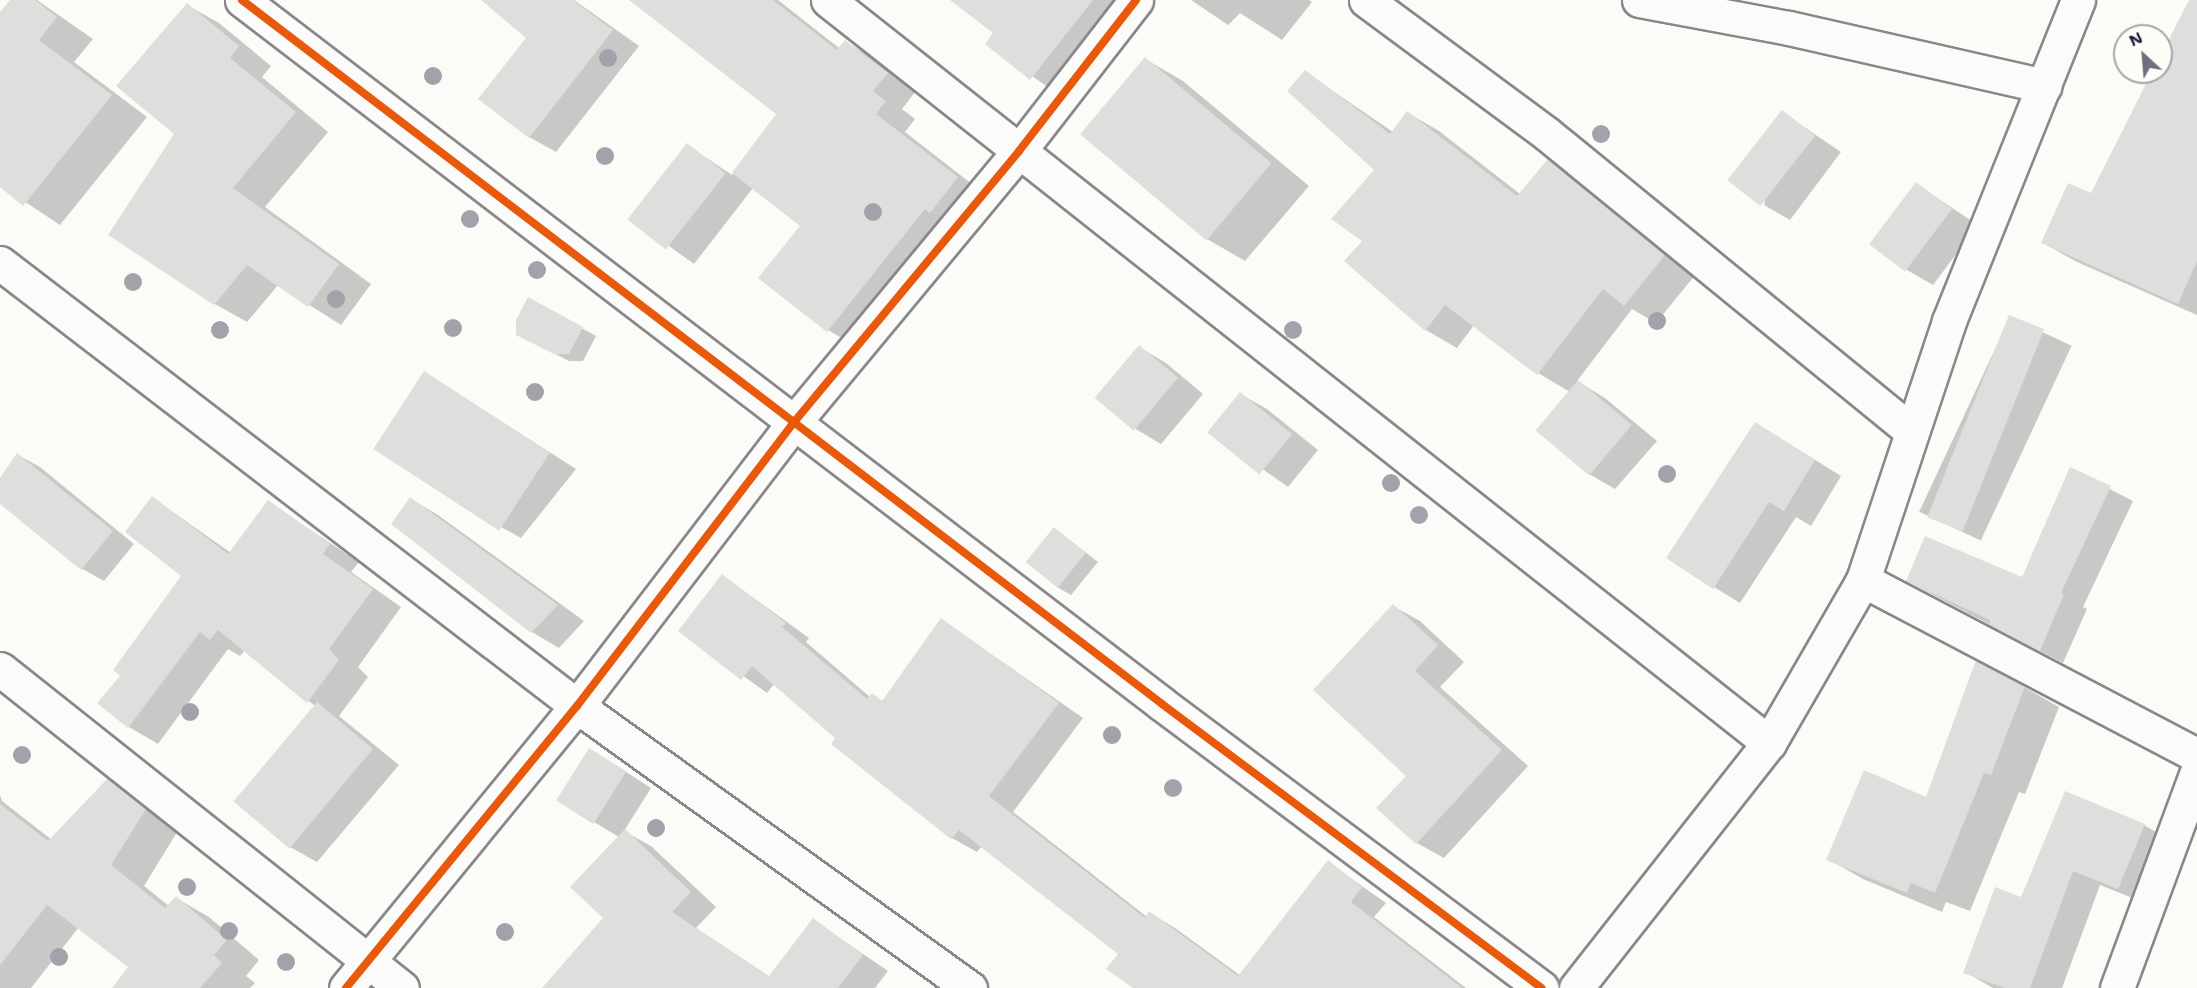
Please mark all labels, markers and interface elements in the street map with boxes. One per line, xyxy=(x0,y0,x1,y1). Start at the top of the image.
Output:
north arrow xyxy=(2113,24,2173,84)
text: N xyxy=(2125,27,2146,51)

